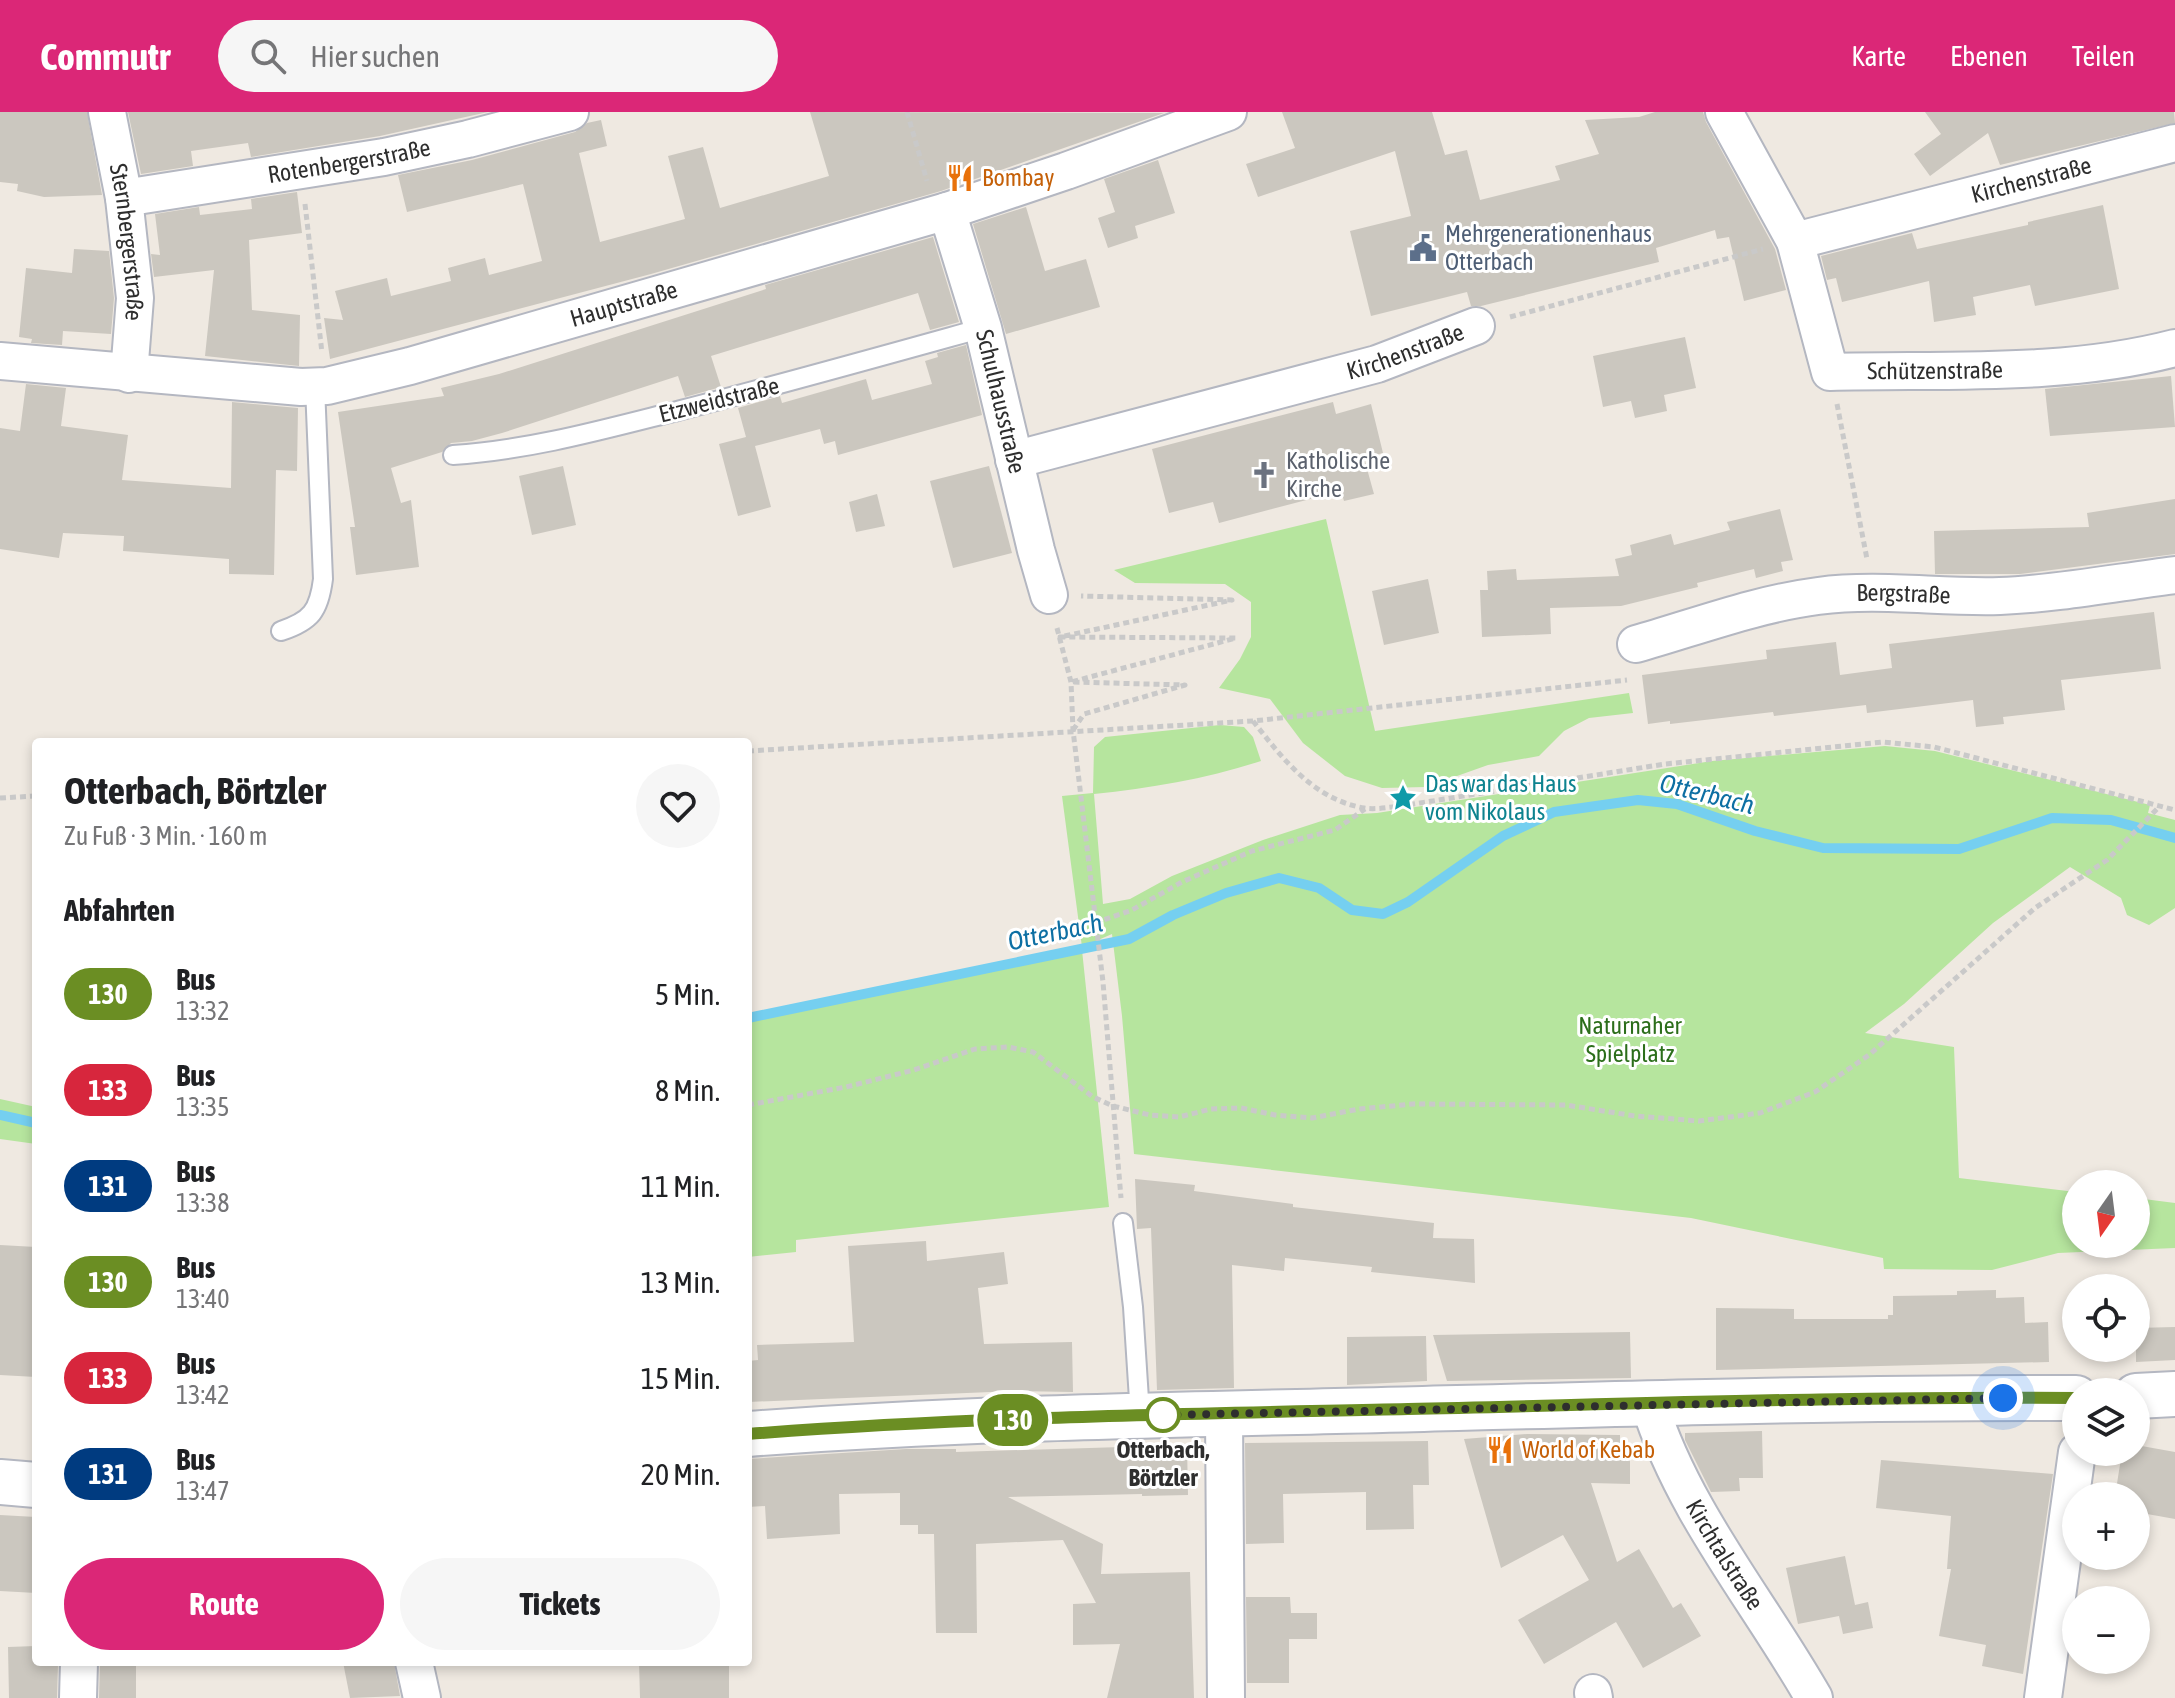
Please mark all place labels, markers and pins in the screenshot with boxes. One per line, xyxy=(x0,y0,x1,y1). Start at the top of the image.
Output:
restaurant icon: Bombay xyxy=(945,163,975,193)
place label: Bombay xyxy=(982,164,1054,191)
place label: Mehrgenerationenhaus Otterbach xyxy=(1445,220,1652,275)
public building icon: Mehrgenerationenhaus Otterbach xyxy=(1408,233,1438,263)
place label: Katholische Kirche xyxy=(1286,447,1390,502)
church icon: Katholische Kirche xyxy=(1249,460,1279,490)
place label: Das war das Haus vom Nikolaus xyxy=(1425,770,1576,825)
place icon: Das war das Haus vom Nikolaus xyxy=(1388,783,1418,813)
marker: Otterbach, Börtzler xyxy=(1146,1398,1180,1432)
restaurant icon: World of Kebab xyxy=(1485,1435,1515,1465)
place label: Otterbach, Börtzler xyxy=(1117,1436,1209,1491)
place label: World of Kebab xyxy=(1522,1436,1655,1463)

